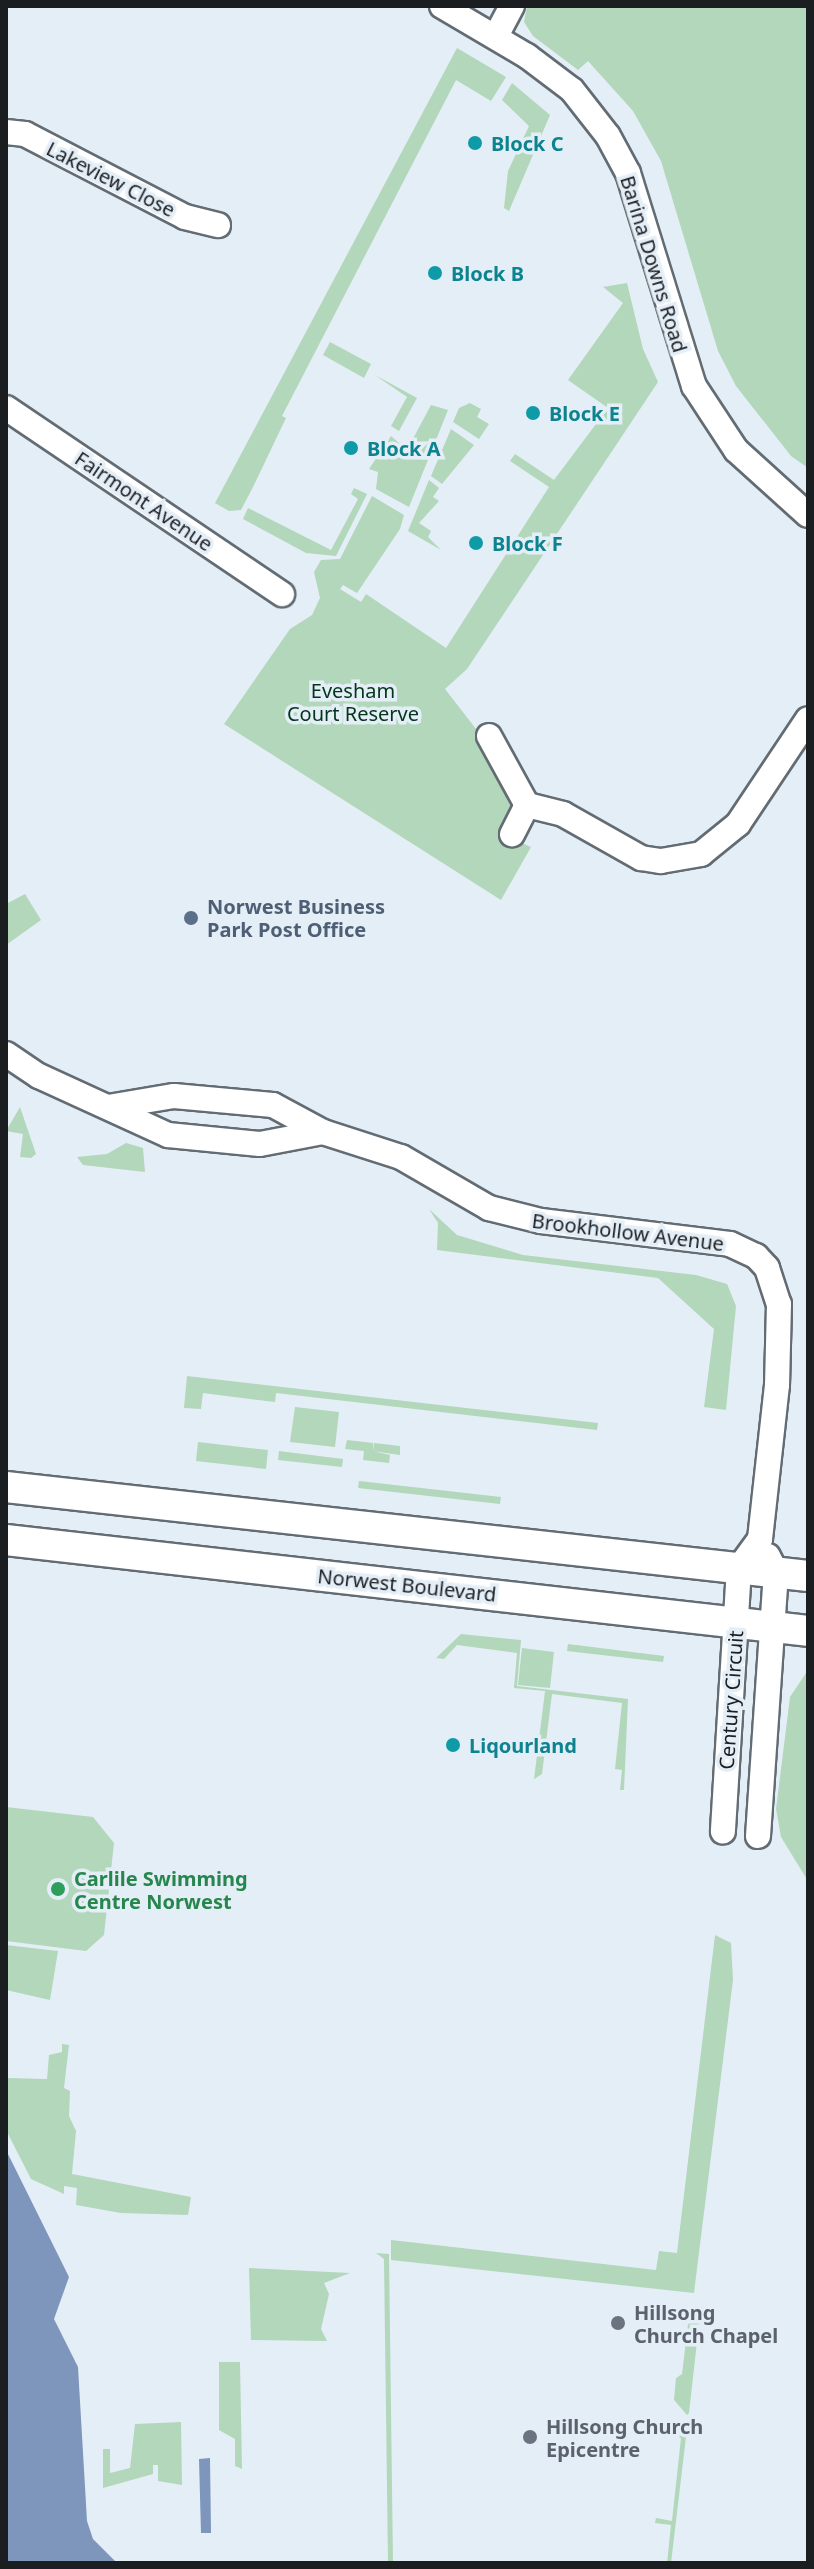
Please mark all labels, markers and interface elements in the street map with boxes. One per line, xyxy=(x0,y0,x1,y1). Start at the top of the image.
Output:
place label: Block C xyxy=(491,131,564,155)
marker: Block C xyxy=(466,134,484,152)
street label: Lakeview Close xyxy=(43,136,179,222)
street label: Barina Downs Road xyxy=(616,173,692,355)
place label: Block B xyxy=(451,261,524,285)
marker: Block B xyxy=(426,264,444,282)
place label: Block E xyxy=(549,401,620,425)
marker: Block E xyxy=(524,404,542,422)
place label: Block A xyxy=(367,436,441,460)
marker: Block A xyxy=(342,439,360,457)
street label: Fairmont Avenue xyxy=(71,446,217,556)
place label: Block F xyxy=(492,531,563,555)
marker: Block F xyxy=(467,534,485,552)
park label: Evesham Court Reserve xyxy=(287,678,419,725)
place label: Norwest Business Park Post Office xyxy=(207,894,385,941)
marker: Norwest Business Park Post Office xyxy=(182,909,200,927)
street label: Brookhollow Avenue xyxy=(531,1208,725,1256)
street label: Norwest Boulevard xyxy=(316,1564,498,1606)
street label: Century Circuit xyxy=(714,1630,748,1770)
place label: Liqourland xyxy=(469,1733,577,1757)
marker: Liqourland xyxy=(444,1736,462,1754)
place label: Carlile Swimming Centre Norwest xyxy=(74,1866,248,1913)
marker: Carlile Swimming Centre Norwest xyxy=(49,1880,67,1898)
place label: Hillsong Church Chapel xyxy=(634,2300,778,2347)
marker: Hillsong Church Chapel xyxy=(609,2314,627,2332)
place label: Hillsong Church Epicentre xyxy=(546,2414,703,2461)
marker: Hillsong Church Epicentre xyxy=(521,2428,539,2446)

